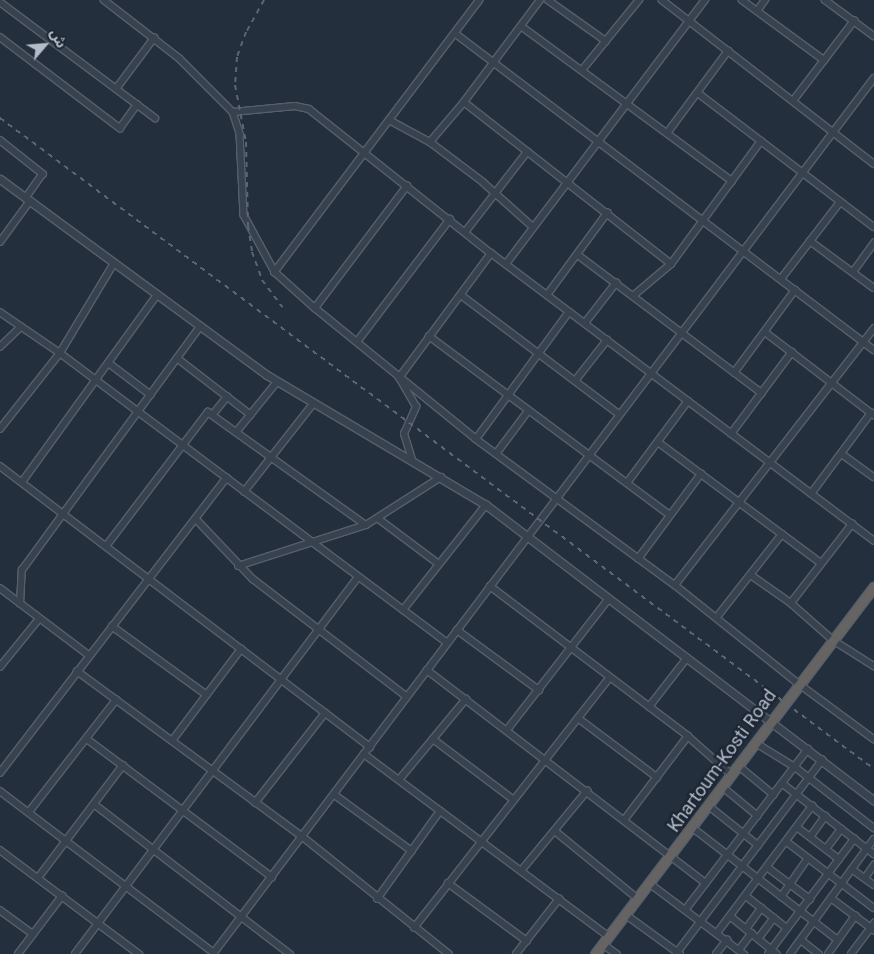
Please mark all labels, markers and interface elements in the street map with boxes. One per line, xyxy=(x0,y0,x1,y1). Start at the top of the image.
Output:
north arrow xyxy=(20,20,70,70)
text: ش xyxy=(47,26,70,50)
street label: Khartoum-Kosti Road xyxy=(663,686,781,836)

